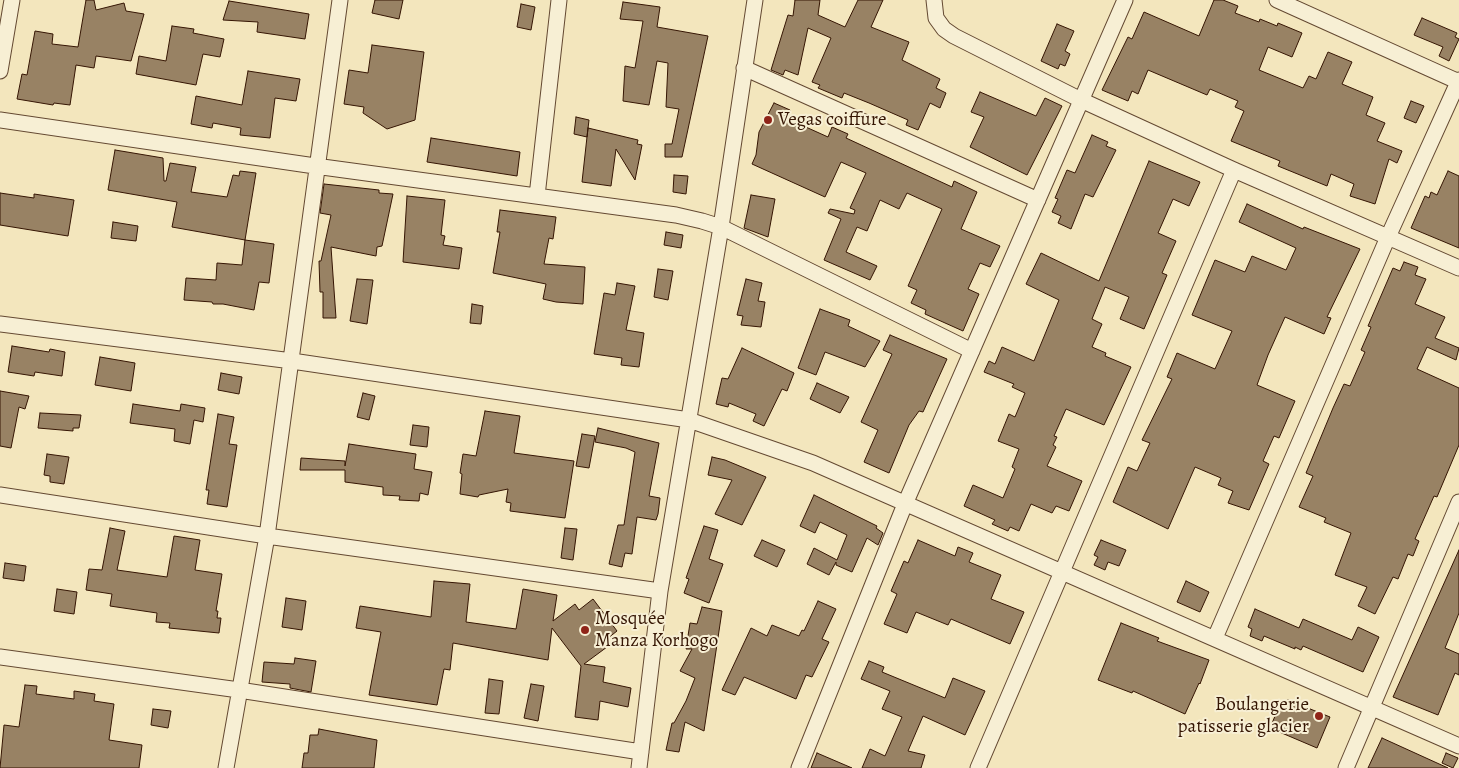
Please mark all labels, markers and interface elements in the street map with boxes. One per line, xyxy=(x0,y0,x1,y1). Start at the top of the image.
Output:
place label: Vegas coiffure xyxy=(778,109,886,131)
marker: Vegas coiffure xyxy=(762,114,774,126)
place label: Mosquée Manza Korhogo xyxy=(595,608,718,652)
marker: Mosquée Manza Korhogo xyxy=(579,624,591,636)
place label: Boulangerie patisserie glacier xyxy=(1178,694,1309,738)
marker: Boulangerie patisserie glacier xyxy=(1313,710,1325,722)

